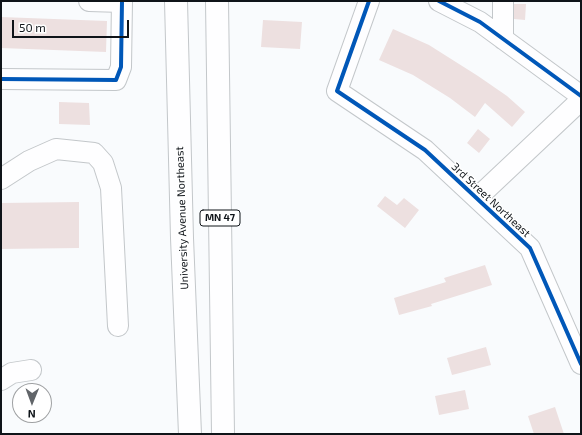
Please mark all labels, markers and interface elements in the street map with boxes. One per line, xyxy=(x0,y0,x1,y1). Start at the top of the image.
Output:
scale bar xyxy=(14,12,131,38)
text: 50 m xyxy=(19,20,46,34)
street label: University Avenue Northeast xyxy=(173,146,191,290)
street label: 3rd Street Northeast xyxy=(449,160,533,240)
road number: MN 47 xyxy=(200,210,240,226)
north arrow xyxy=(12,383,52,423)
text: N xyxy=(28,408,36,421)

